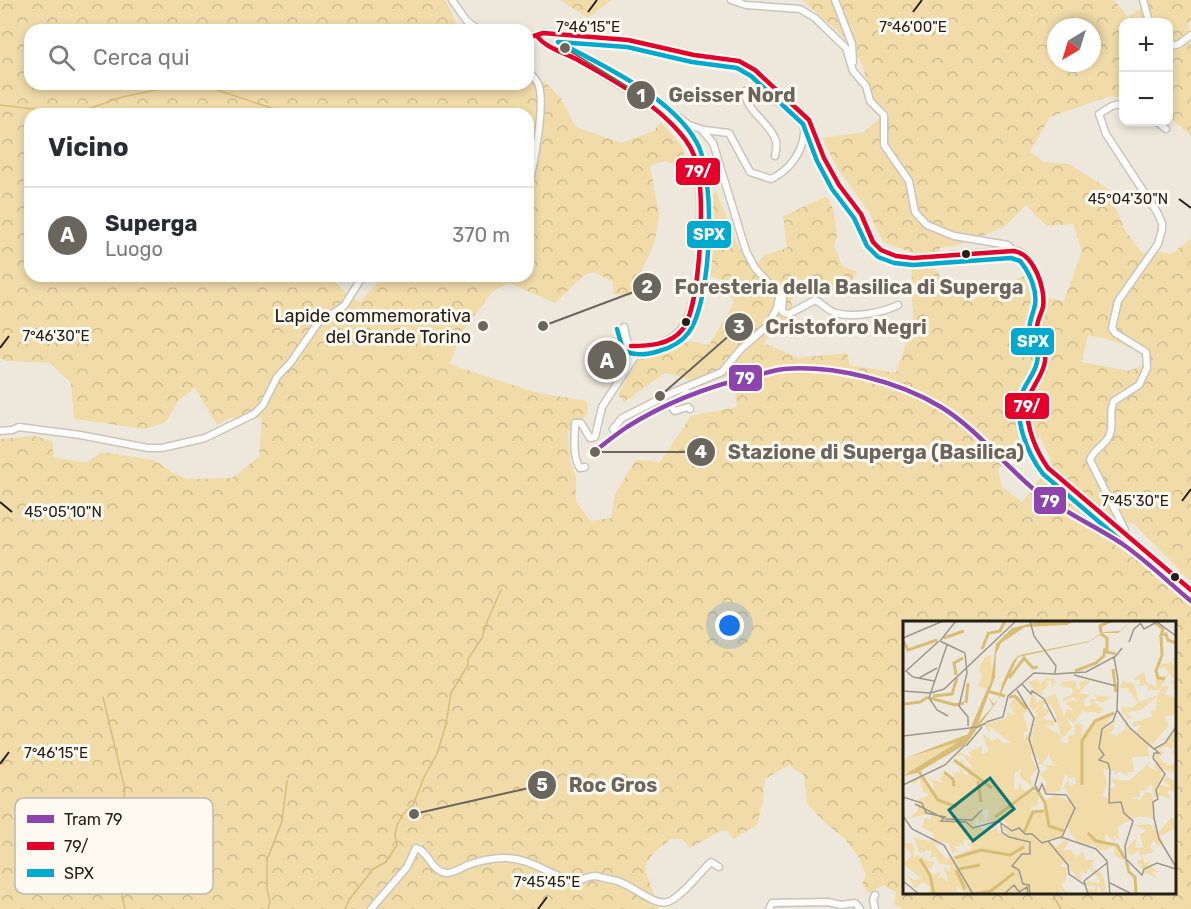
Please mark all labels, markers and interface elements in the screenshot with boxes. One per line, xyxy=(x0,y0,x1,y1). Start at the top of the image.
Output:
text: 7°46'15"E xyxy=(556,18,620,36)
text: 7°46'00"E xyxy=(879,18,947,36)
north arrow xyxy=(1047,18,1101,72)
map controls xyxy=(1119,18,1173,126)
button: + xyxy=(1119,18,1173,72)
search box xyxy=(24,24,534,90)
icon: search xyxy=(45,41,78,74)
text: Cerca qui xyxy=(93,44,189,71)
button: − xyxy=(1119,72,1173,126)
callout: Geisser Nord xyxy=(626,76,808,114)
text: Geisser Nord xyxy=(668,83,796,107)
text: 1 xyxy=(637,85,645,107)
text: Vicino xyxy=(48,132,129,163)
line badge: 79/ xyxy=(675,157,721,186)
text: 79/ xyxy=(684,162,712,181)
text: 45°04'30"N xyxy=(1088,190,1168,208)
text: Superga xyxy=(105,210,197,237)
line badge: SPX xyxy=(686,220,732,249)
text: A xyxy=(60,223,75,247)
text: 370 m xyxy=(452,223,510,247)
text: SPX xyxy=(693,225,725,244)
text: Luogo xyxy=(105,237,163,261)
unlabelled marker xyxy=(960,248,972,260)
callout: Foresteria della Basilica di Superga xyxy=(632,268,1035,306)
text: Foresteria della Basilica di Superga xyxy=(675,275,1023,299)
text: 2 xyxy=(641,276,653,298)
place label: Lapide commemorativa del Grande Torino xyxy=(274,305,471,348)
callout: Cristoforo Negri xyxy=(724,308,939,346)
text: Cristoforo Negri xyxy=(765,315,927,339)
unlabelled marker xyxy=(680,316,692,328)
text: 3 xyxy=(733,316,745,338)
marker: Lapide commemorativa del Grande Torino xyxy=(476,319,490,333)
text: 7°46'30"E xyxy=(22,327,90,345)
line badge: SPX xyxy=(1010,327,1055,356)
text: SPX xyxy=(1017,332,1049,351)
pin: A xyxy=(588,338,626,382)
line badge: 79 xyxy=(728,364,763,392)
text: 79 xyxy=(735,369,755,388)
line badge: 79/ xyxy=(1004,392,1050,420)
text: 79/ xyxy=(1013,397,1041,416)
callout: Stazione di Superga (Basilica) xyxy=(686,433,1037,471)
text: Stazione di Superga (Basilica) xyxy=(728,440,1024,464)
text: 4 xyxy=(695,441,707,463)
line badge: 79 xyxy=(1033,486,1067,515)
text: 79 xyxy=(1040,492,1060,511)
text: 7°45'30"E xyxy=(1101,492,1169,510)
text: 45°05'10"N xyxy=(24,503,102,521)
unlabelled marker xyxy=(1169,571,1181,583)
your location xyxy=(715,611,744,640)
inset map xyxy=(903,621,1176,894)
text: 7°46'15"E xyxy=(24,744,88,762)
callout: Roc Gros xyxy=(527,766,670,804)
text: Roc Gros xyxy=(569,773,657,797)
text: 5 xyxy=(536,774,548,796)
legend xyxy=(15,798,213,894)
text: Tram 79 xyxy=(64,810,123,829)
text: 79/ xyxy=(64,837,89,856)
text: SPX xyxy=(64,864,94,883)
text: 7°45'45"E xyxy=(514,873,580,891)

